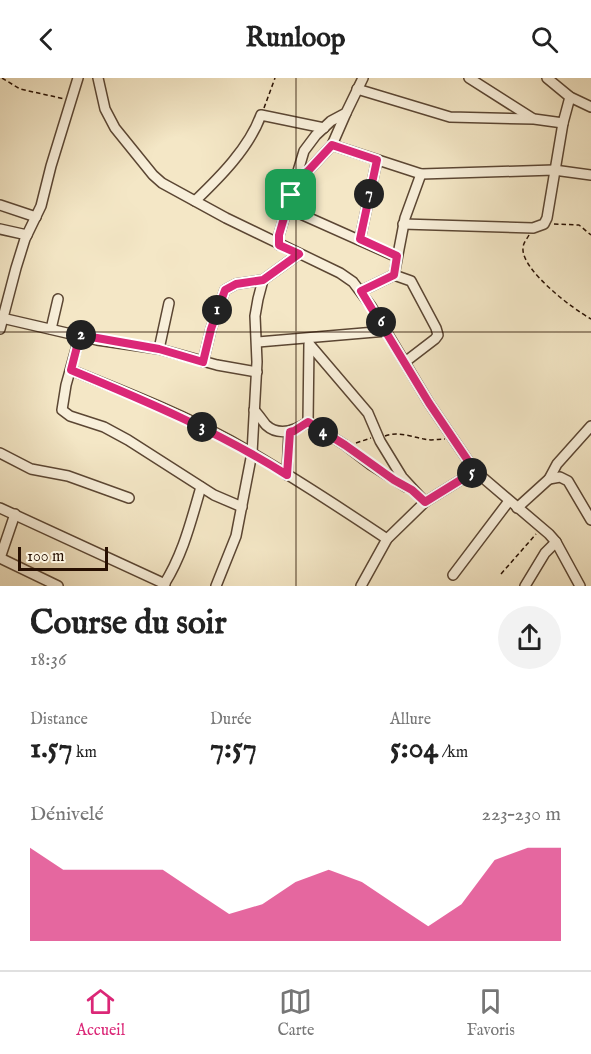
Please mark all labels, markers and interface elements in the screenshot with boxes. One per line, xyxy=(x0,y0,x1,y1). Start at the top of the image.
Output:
text: Runloop xyxy=(246,22,345,56)
icon: back xyxy=(30,23,63,56)
icon: search xyxy=(528,23,561,56)
pin xyxy=(265,169,316,220)
icon: arrive xyxy=(274,178,307,211)
pin: 7 xyxy=(354,179,384,209)
text: 7 xyxy=(365,184,373,204)
pin: 1 xyxy=(202,295,232,325)
text: 1 xyxy=(214,300,220,320)
pin: 6 xyxy=(366,307,396,337)
text: 6 xyxy=(378,312,384,332)
pin: 2 xyxy=(66,320,96,350)
text: 2 xyxy=(77,325,85,345)
pin: 3 xyxy=(187,412,217,442)
text: 3 xyxy=(199,417,205,437)
pin: 4 xyxy=(308,417,338,447)
text: 4 xyxy=(319,422,327,442)
pin: 5 xyxy=(457,458,487,488)
text: 5 xyxy=(469,463,475,483)
scale bar xyxy=(18,544,108,571)
text: 100 m xyxy=(27,547,64,567)
text: Course du soir xyxy=(30,603,227,645)
button: share xyxy=(498,606,561,669)
text: 18:36 xyxy=(30,647,66,672)
text: Distance xyxy=(30,710,88,730)
text: Durée xyxy=(210,710,252,730)
text: Allure xyxy=(390,710,431,730)
text: 1.57 xyxy=(30,730,73,768)
text: 7:57 xyxy=(210,730,257,768)
text: 5:04 xyxy=(390,730,438,768)
text: km xyxy=(73,743,97,763)
text: /km xyxy=(438,743,468,763)
text: Dénivelé xyxy=(30,802,104,827)
text: 223–230 m xyxy=(482,802,561,827)
tab: Accueil xyxy=(76,985,125,1041)
tab: Carte xyxy=(277,985,314,1041)
tab: Favoris xyxy=(467,985,515,1041)

